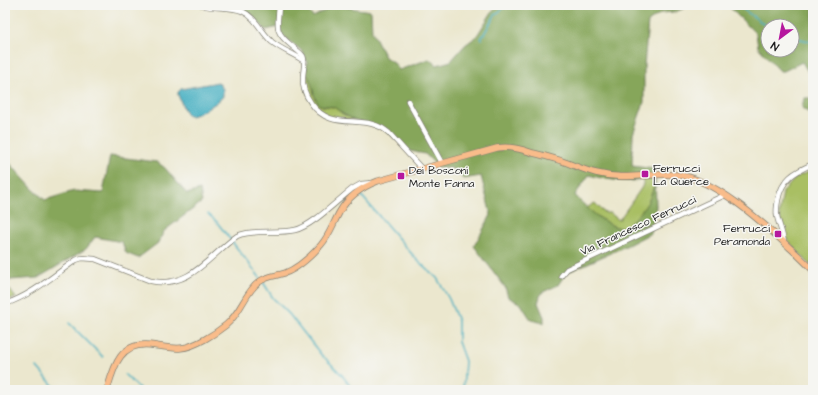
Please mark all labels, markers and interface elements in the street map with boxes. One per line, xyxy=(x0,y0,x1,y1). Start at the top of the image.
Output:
north arrow xyxy=(760,18,800,58)
text: N xyxy=(768,38,782,54)
place label: Ferrucci La Querce xyxy=(653,161,709,189)
place label: Dei Bosconi Monte Fanna xyxy=(409,163,475,191)
marker: Ferrucci La Querce xyxy=(640,169,650,179)
marker: Dei Bosconi Monte Fanna xyxy=(396,171,406,181)
street label: Via Francesco Ferrucci xyxy=(578,192,699,259)
place label: Ferrucci Peramonda xyxy=(714,221,770,249)
marker: Ferrucci Peramonda xyxy=(773,229,783,239)

